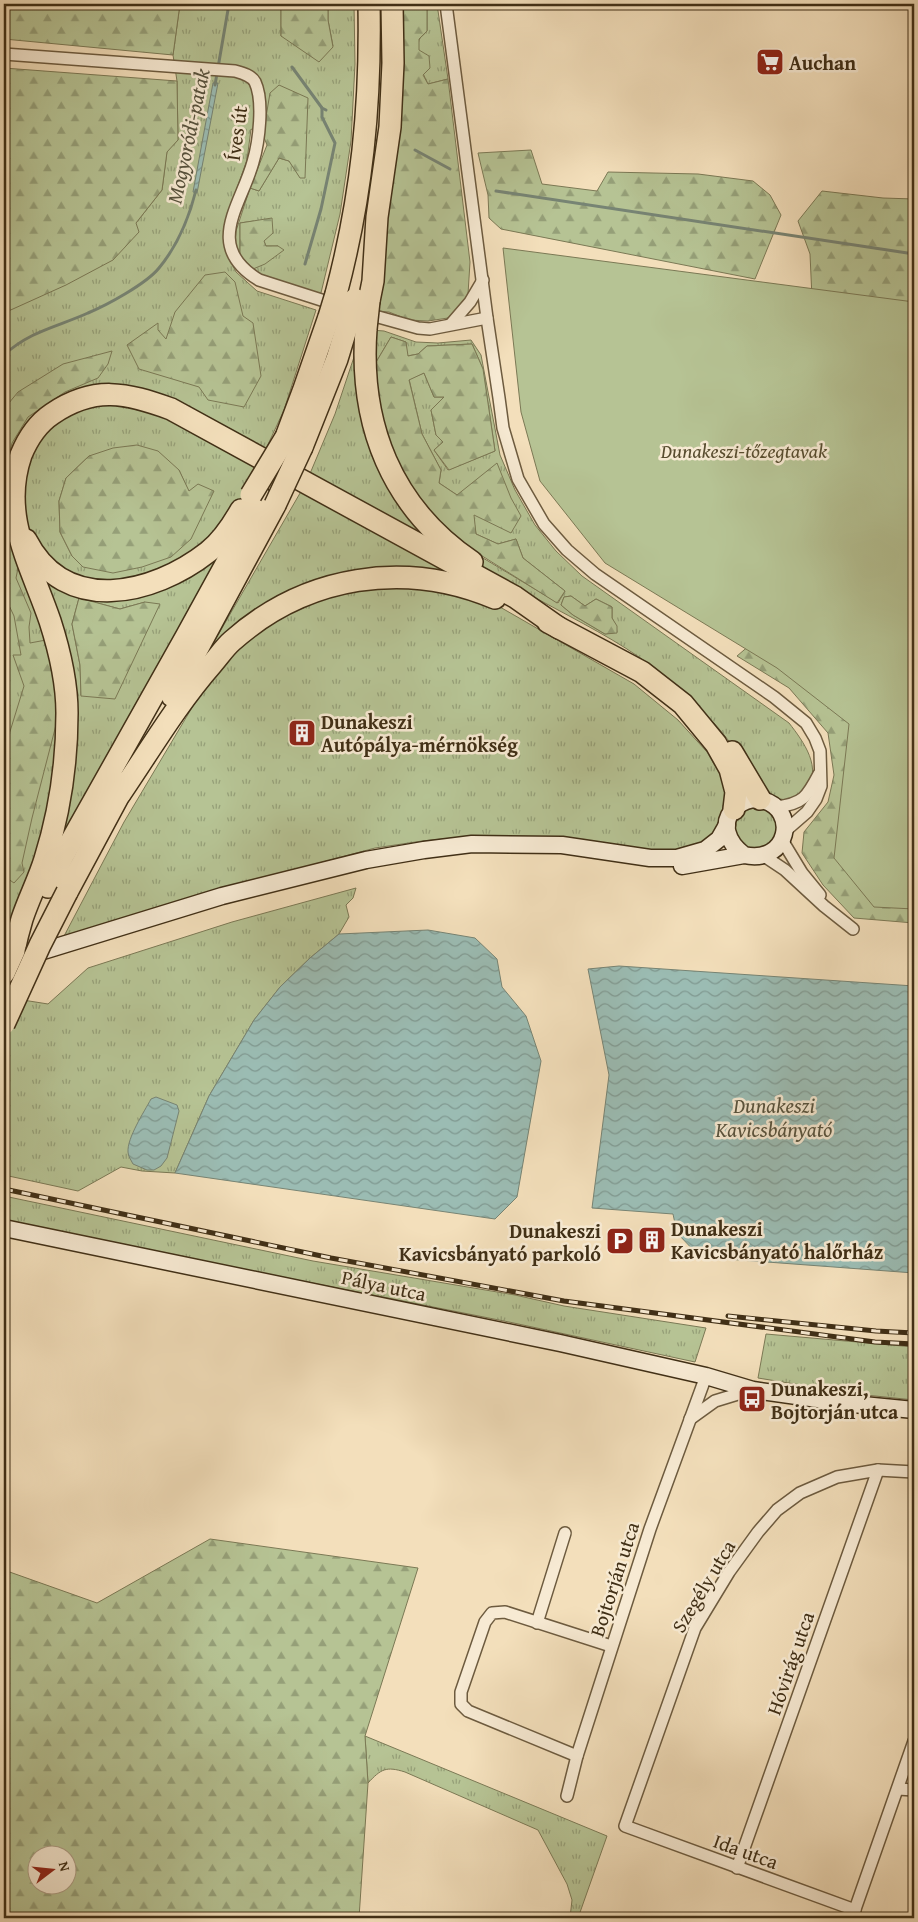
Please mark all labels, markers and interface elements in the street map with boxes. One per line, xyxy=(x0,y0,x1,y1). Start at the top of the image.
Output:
supermarket icon: Auchan xyxy=(755,47,785,77)
place label: Auchan xyxy=(789,48,856,77)
water label: Mogyoródi-patak xyxy=(159,65,218,206)
street label: Íves út xyxy=(218,104,254,162)
park label: Dunakeszi-tőzegtavak xyxy=(660,436,828,465)
place label: Dunakeszi Autópálya-mérnökség xyxy=(321,707,518,759)
building icon: Dunakeszi Autópálya-mérnökség xyxy=(287,718,317,748)
water label: Dunakeszi Kavicsbányató xyxy=(715,1090,832,1145)
place label: Dunakeszi Kavicsbányató halőrház xyxy=(671,1214,883,1266)
place label: Dunakeszi Kavicsbányató parkoló xyxy=(399,1216,601,1268)
building icon: Dunakeszi Kavicsbányató halőrház xyxy=(637,1225,667,1255)
parking icon: Dunakeszi Kavicsbányató parkoló xyxy=(605,1226,635,1256)
street label: Pálya utca xyxy=(339,1262,429,1308)
place label: Dunakeszi, Bojtorján utca xyxy=(771,1374,899,1426)
bus stop icon: Dunakeszi, Bojtorján utca xyxy=(737,1384,767,1414)
street label: Bojtorján utca xyxy=(582,1517,646,1640)
street label: Szegély utca xyxy=(664,1534,742,1638)
street label: Hóvirág utca xyxy=(759,1607,821,1718)
street label: Ida utca xyxy=(710,1826,783,1876)
north arrow xyxy=(28,1844,78,1894)
text: N xyxy=(54,1859,76,1874)

